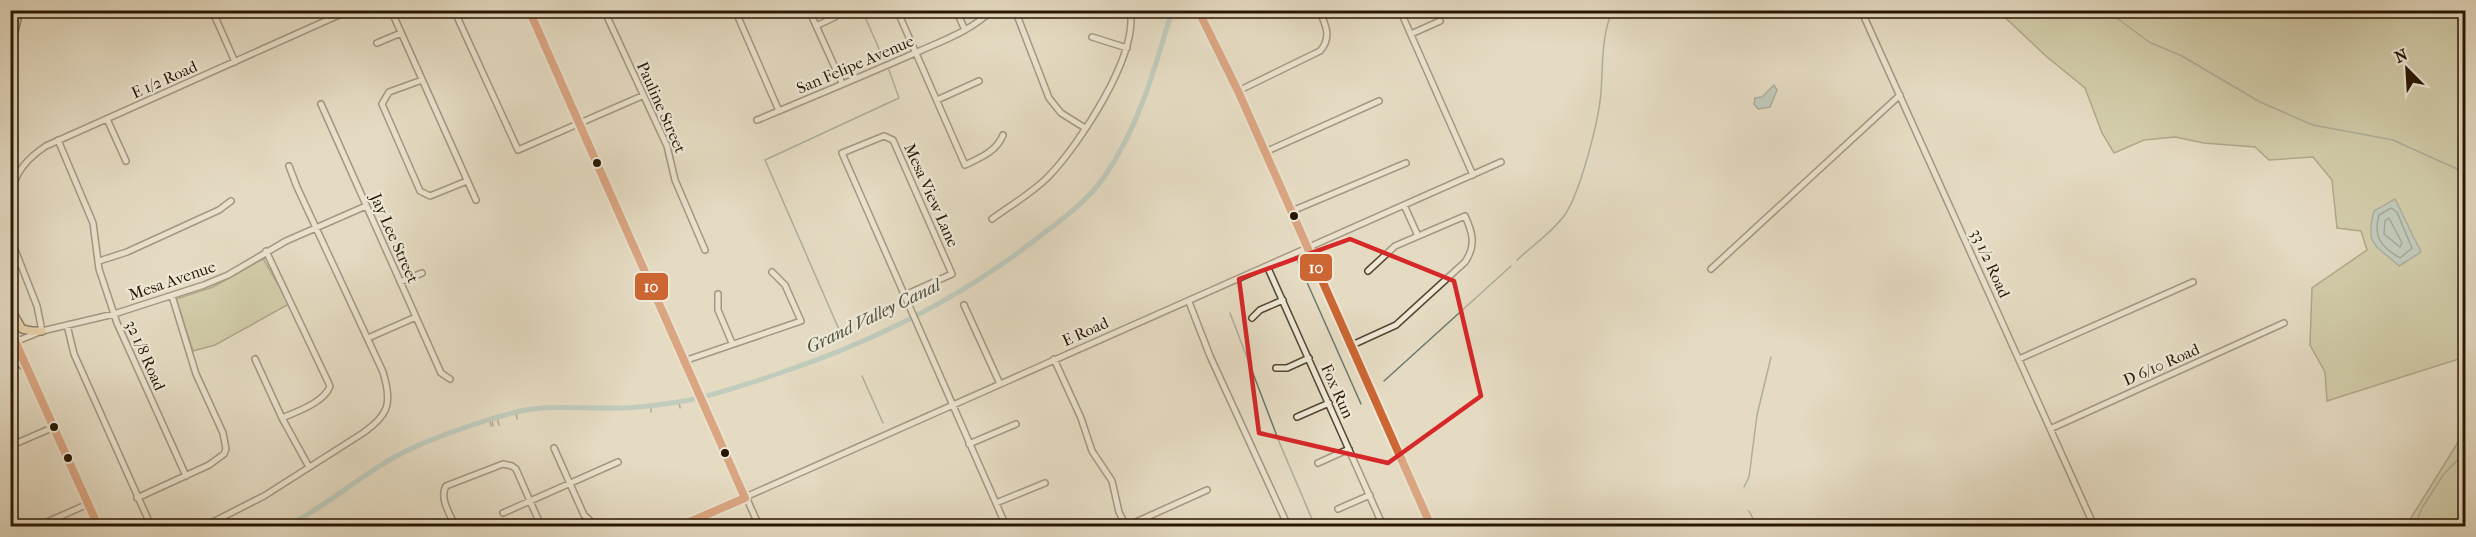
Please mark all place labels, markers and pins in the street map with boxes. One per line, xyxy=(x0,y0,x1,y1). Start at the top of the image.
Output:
unlabelled marker xyxy=(591,157,603,169)
unlabelled marker xyxy=(1288,210,1300,222)
unlabelled marker xyxy=(48,421,60,433)
unlabelled marker xyxy=(719,447,731,459)
unlabelled marker xyxy=(62,452,74,464)

